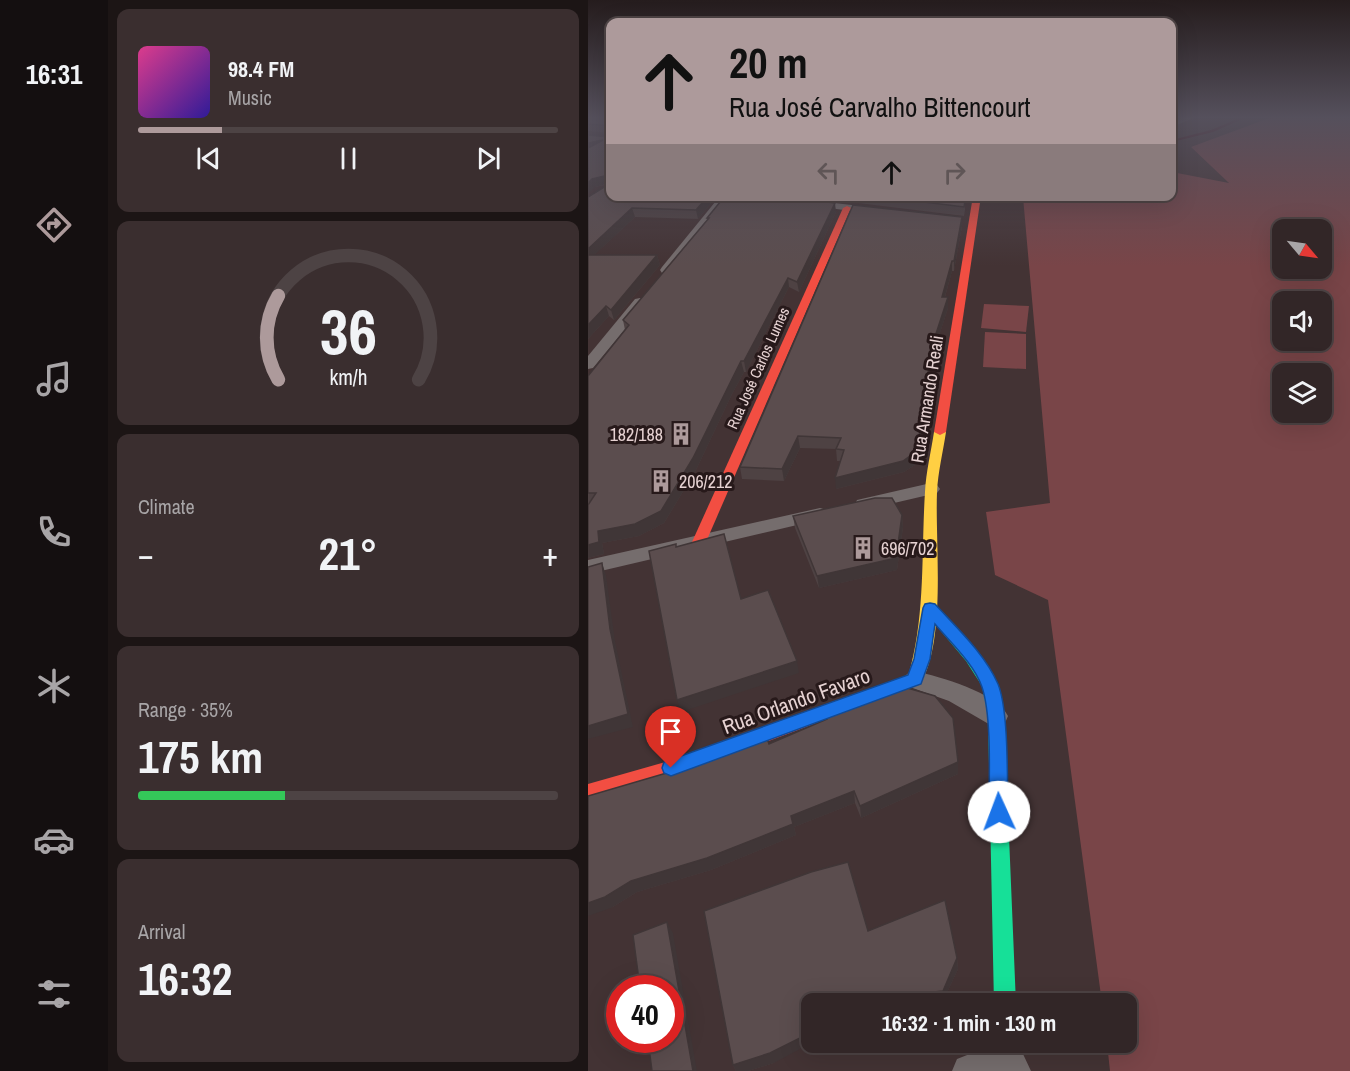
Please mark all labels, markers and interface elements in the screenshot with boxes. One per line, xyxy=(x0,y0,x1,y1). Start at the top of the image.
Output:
text: 20 m xyxy=(729,35,808,91)
icon: ahead xyxy=(630,42,708,120)
text: 98.4 FM xyxy=(228,54,294,84)
text: 16:31 xyxy=(26,56,82,92)
text: Music xyxy=(228,84,272,111)
text: Rua José Carvalho Bittencourt xyxy=(729,89,1031,125)
icon: previous xyxy=(192,142,225,175)
icon: pause xyxy=(332,142,365,175)
icon: next xyxy=(472,142,505,175)
icon: left xyxy=(812,156,845,189)
icon: ahead xyxy=(875,156,908,189)
icon: right xyxy=(938,156,971,189)
icon: directions xyxy=(33,204,75,246)
north arrow xyxy=(1272,219,1332,279)
map controls xyxy=(1272,219,1332,423)
text: 36 xyxy=(320,289,376,373)
button: sound xyxy=(1272,291,1332,351)
street label: Rua José Carlos Lumes xyxy=(722,304,794,432)
street label: Rua Armando Reali xyxy=(905,333,949,465)
icon: music xyxy=(33,358,75,400)
button: layers xyxy=(1272,363,1332,423)
text: km/h xyxy=(329,364,367,393)
building icon: 182/188 xyxy=(668,421,694,447)
place label: 182/188 xyxy=(610,422,663,447)
building icon: 206/212 xyxy=(648,468,674,494)
place label: 206/212 xyxy=(679,469,732,494)
text: Climate xyxy=(138,493,195,520)
icon: phone xyxy=(33,511,75,553)
text: 21° xyxy=(318,523,378,584)
text: − xyxy=(138,532,154,576)
text: + xyxy=(542,532,558,576)
building icon: 696/702 xyxy=(850,535,876,561)
place label: 696/702 xyxy=(881,536,934,561)
street label: Rua Orlando Favaro xyxy=(718,661,874,741)
icon: climate xyxy=(33,665,75,707)
text: Range · 35% xyxy=(138,696,233,723)
pin xyxy=(645,706,696,768)
icon: arrive xyxy=(654,715,687,748)
text: 175 km xyxy=(138,726,263,787)
position arrow xyxy=(967,780,1031,844)
icon: car xyxy=(33,819,75,861)
text: Arrival xyxy=(138,918,185,945)
text: 16:32 xyxy=(138,948,232,1009)
icon: filters xyxy=(33,973,75,1015)
speed limit sign: 40 xyxy=(606,975,684,1053)
text: 16:32 · 1 min · 130 m xyxy=(882,1008,1056,1038)

